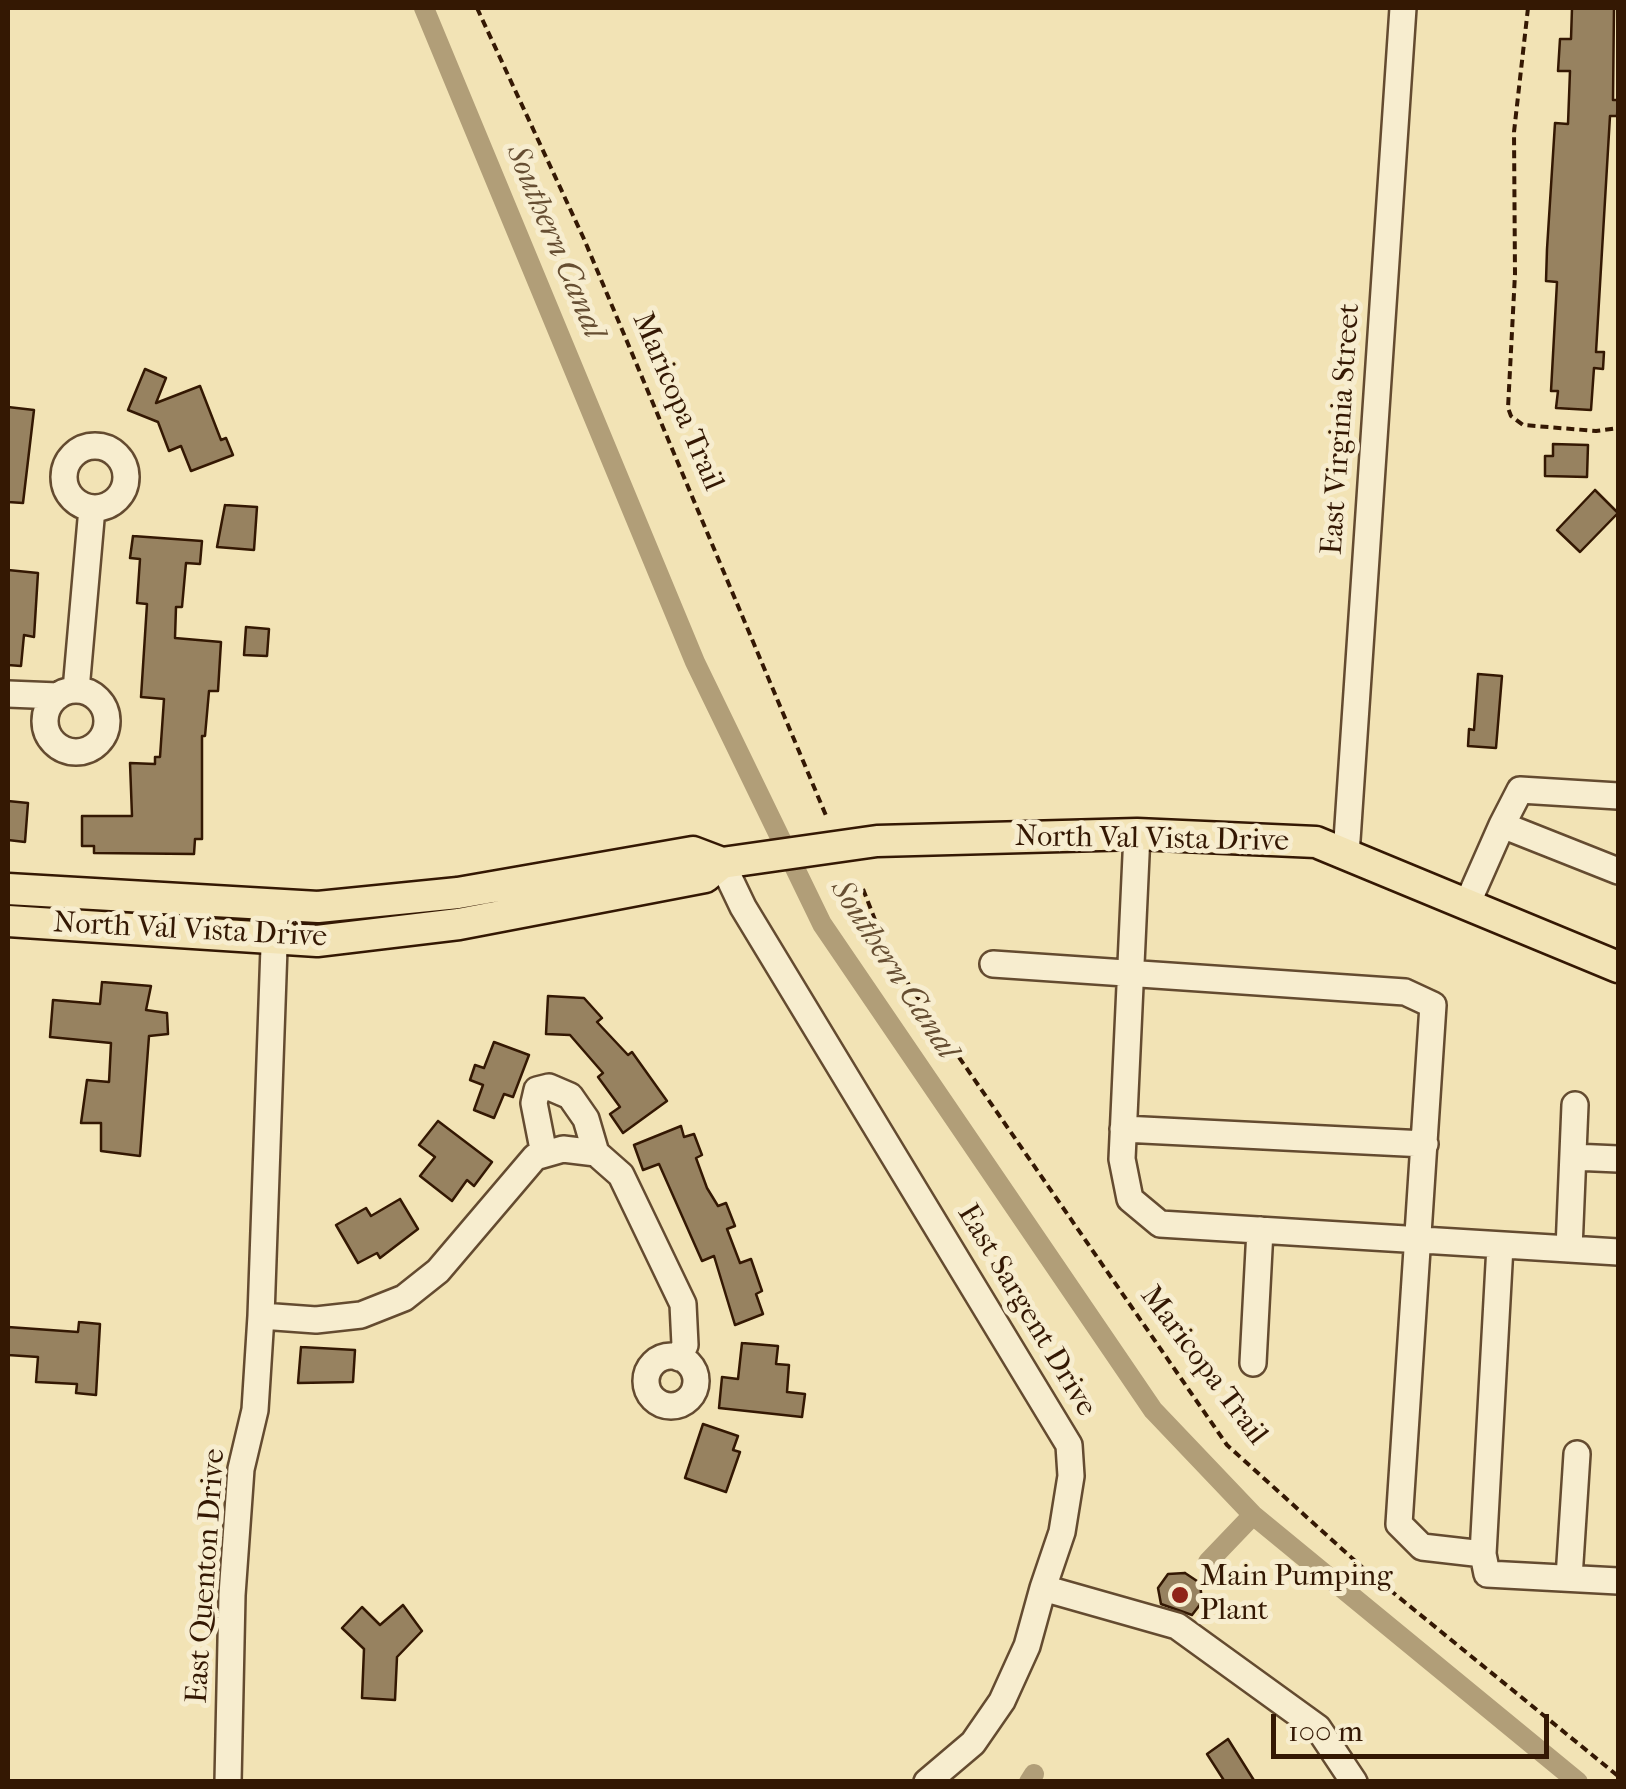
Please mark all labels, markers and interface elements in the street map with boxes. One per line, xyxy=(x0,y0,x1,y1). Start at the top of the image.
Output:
water label: Southern Canal xyxy=(496,139,612,345)
street label: East Virginia Street xyxy=(1315,302,1369,556)
street label: Maricopa Trail xyxy=(623,308,731,496)
street label: North Val Vista Drive xyxy=(1015,820,1289,860)
water label: Southern Canal xyxy=(821,873,965,1067)
street label: North Val Vista Drive xyxy=(52,906,328,956)
street label: East Sargent Drive xyxy=(949,1198,1103,1424)
street label: Maricopa Trail xyxy=(1132,1279,1274,1453)
street label: East Quenton Drive xyxy=(180,1447,234,1705)
place label: Main Pumping Plant xyxy=(1200,1560,1392,1630)
marker: Main Pumping Plant xyxy=(1169,1584,1191,1606)
scale bar xyxy=(1276,1694,1554,1756)
text: 100 m xyxy=(1288,1714,1363,1749)

